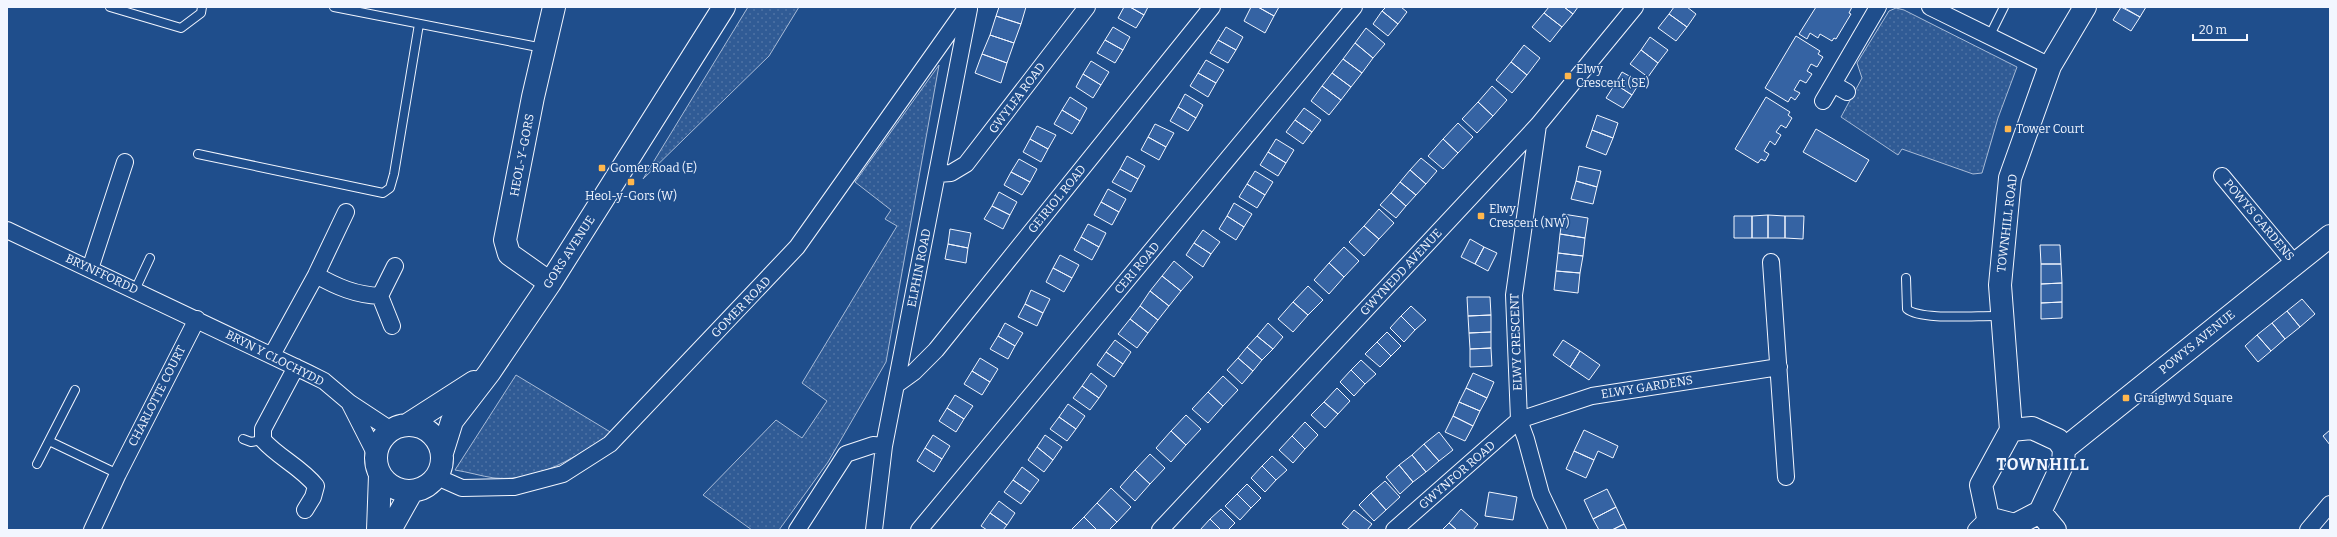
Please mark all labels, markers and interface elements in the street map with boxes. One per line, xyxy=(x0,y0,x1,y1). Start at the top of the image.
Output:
scale bar xyxy=(2193,16,2247,42)
text: 20 m xyxy=(2199,23,2228,37)
street label: GWYLFA ROAD xyxy=(986,60,1048,136)
place label: Elwy Crescent (SE) xyxy=(1576,62,1650,90)
marker: Elwy Crescent (SE) xyxy=(1563,71,1573,81)
street label: HEOL-Y-GORS xyxy=(507,112,537,198)
place label: Tower Court xyxy=(2016,122,2085,136)
marker: Tower Court xyxy=(2003,124,2013,134)
place label: Gomer Road (E) xyxy=(610,160,697,175)
street label: GEIRIOL ROAD xyxy=(1025,162,1089,236)
marker: Gomer Road (E) xyxy=(597,163,607,173)
street label: TOWNHILL ROAD xyxy=(1994,173,2020,273)
marker: Heol-y-Gors (W) xyxy=(626,177,636,187)
street label: POWYS GARDENS xyxy=(2221,177,2297,263)
place label: Heol-y-Gors (W) xyxy=(585,188,677,203)
place label: Elwy Crescent (NW) xyxy=(1489,202,1570,230)
marker: Elwy Crescent (NW) xyxy=(1476,211,1486,221)
street label: GORS AVENUE xyxy=(540,213,598,291)
street label: GWYNEDD AVENUE xyxy=(1357,226,1445,318)
street label: ELPHIN ROAD xyxy=(905,228,933,308)
street label: CERI ROAD xyxy=(1111,239,1163,297)
street label: BRYNFFORDD xyxy=(63,251,141,297)
street label: GOMER ROAD xyxy=(708,274,774,340)
street label: ELWY CRESCENT xyxy=(1507,293,1525,391)
street label: POWYS AVENUE xyxy=(2156,307,2238,377)
street label: BRYN Y CLOCHYDD xyxy=(223,327,327,389)
street label: CHARLOTTE COURT xyxy=(126,343,188,449)
street label: ELWY GARDENS xyxy=(1600,373,1694,401)
place label: Graiglwyd Square xyxy=(2134,391,2233,405)
marker: Graiglwyd Square xyxy=(2121,393,2131,403)
street label: GWYNFOR ROAD xyxy=(1416,438,1498,512)
district label: TOWNHILL xyxy=(1996,455,2090,474)

